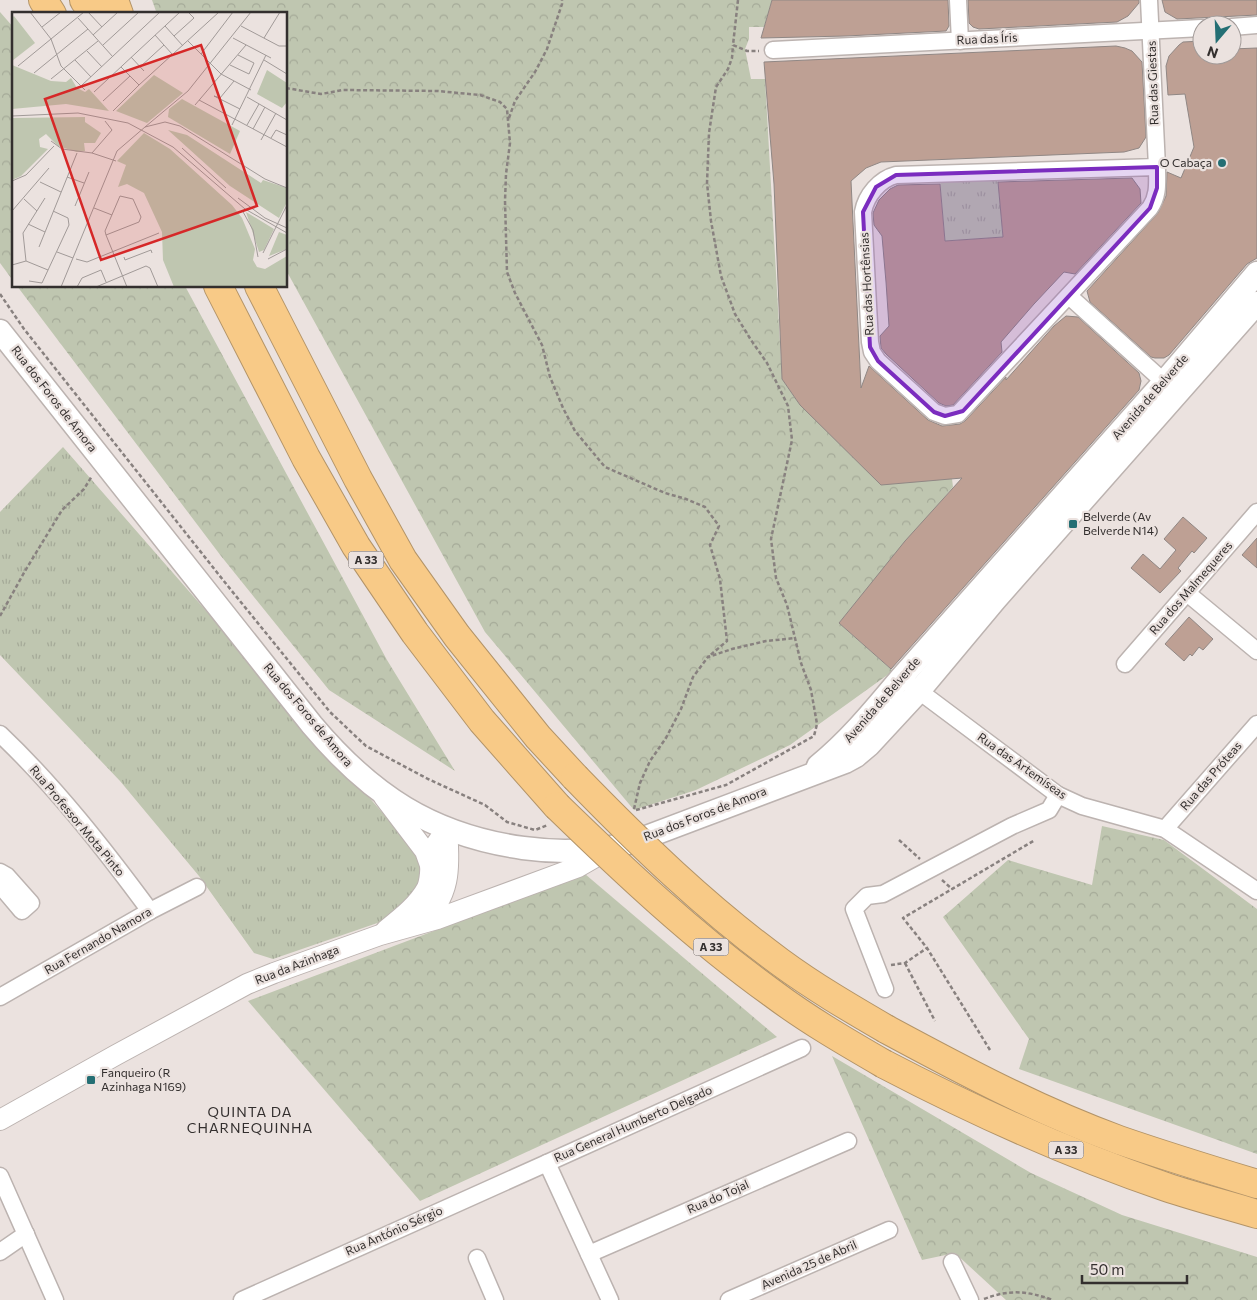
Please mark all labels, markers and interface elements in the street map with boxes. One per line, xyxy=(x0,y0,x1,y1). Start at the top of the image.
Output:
inset map xyxy=(12,12,288,288)
north arrow xyxy=(1192,15,1242,65)
street label: Rua das Íris xyxy=(956,29,1018,47)
street label: Rua das Giestas xyxy=(1144,41,1160,126)
text: N xyxy=(1205,43,1220,63)
place label: O Cabaça xyxy=(1160,155,1212,169)
marker: O Cabaça xyxy=(1216,157,1228,169)
street label: Rua das Hortênsias xyxy=(856,232,876,336)
street label: Rua dos Foros de Amora xyxy=(9,343,101,454)
street label: Avenida de Belverde xyxy=(1108,351,1190,442)
place label: Belverde (Av Belverde N14) xyxy=(1083,509,1158,537)
marker: Belverde (Av Belverde N14) xyxy=(1067,518,1079,530)
street label: Rua dos Malmequeres xyxy=(1146,538,1235,637)
road number: A 33 xyxy=(348,552,384,568)
street label: Avenida de Belverde xyxy=(840,654,922,745)
street label: Rua dos Foros de Amora xyxy=(261,660,356,769)
street label: Rua das Artemíseas xyxy=(975,729,1070,801)
street label: Rua das Próteas xyxy=(1177,738,1244,813)
street label: Rua Professor Mota Pinto xyxy=(27,762,128,878)
street label: Rua dos Foros de Amora xyxy=(641,783,768,843)
street label: Rua Fernando Namora xyxy=(41,904,154,977)
road number: A 33 xyxy=(694,939,728,956)
street label: Rua da Azinhaga xyxy=(253,942,341,987)
place label: Fanqueiro (R Azinhaga N169) xyxy=(101,1065,186,1093)
marker: Fanqueiro (R Azinhaga N169) xyxy=(85,1074,97,1086)
street label: Rua General Humberto Delgado xyxy=(551,1082,714,1164)
district label: QUINTA DA CHARNEQUINHA xyxy=(187,1103,313,1136)
road number: A 33 xyxy=(1048,1142,1084,1158)
street label: Rua do Tojal xyxy=(685,1176,751,1216)
street label: Rua António Sérgio xyxy=(343,1202,444,1258)
street label: Avenida 25 de Abril xyxy=(759,1237,859,1291)
scale bar xyxy=(1082,1252,1187,1284)
text: 50 m xyxy=(1090,1260,1124,1278)

